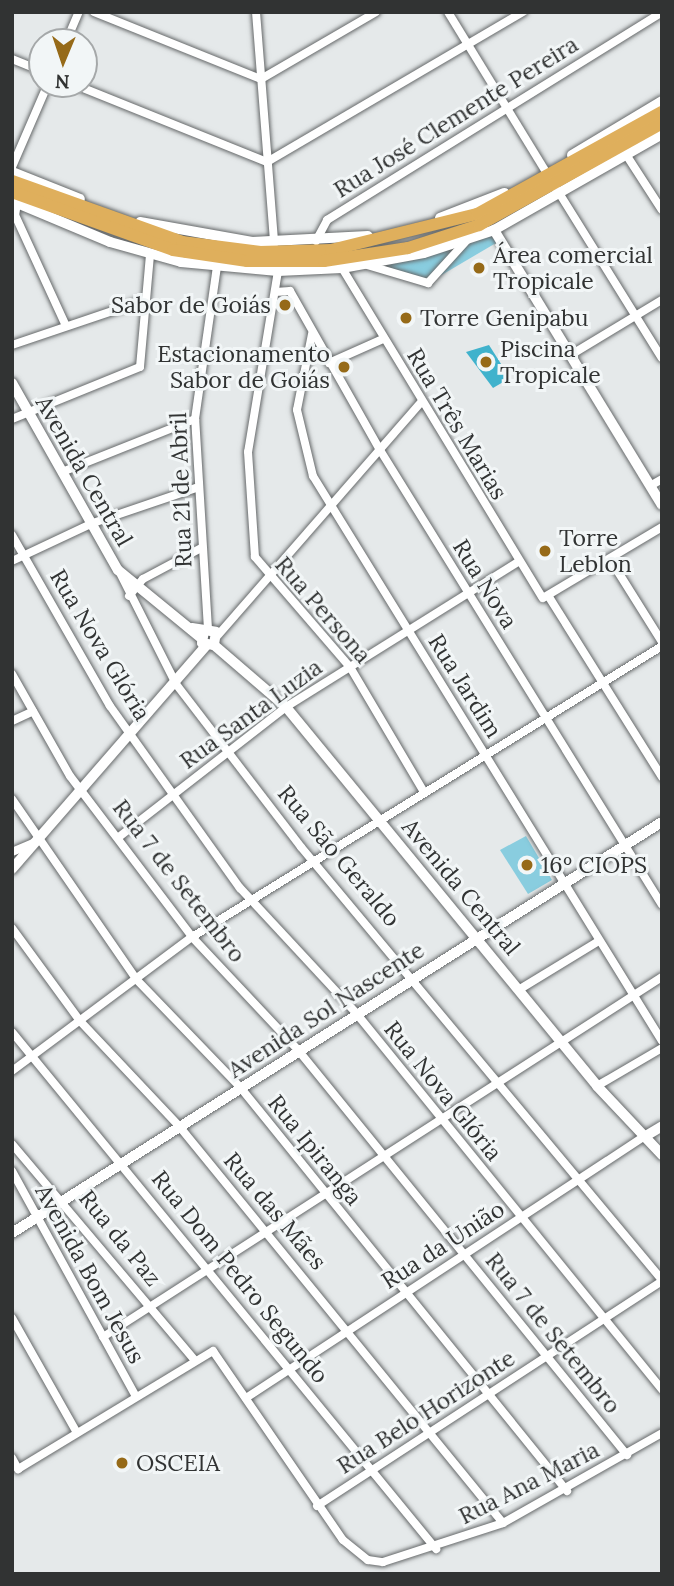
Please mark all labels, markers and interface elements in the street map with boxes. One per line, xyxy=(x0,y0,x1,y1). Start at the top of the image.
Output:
north arrow xyxy=(28,28,98,98)
street label: Rua José Clemente Pereira xyxy=(329,30,583,204)
text: N xyxy=(55,70,70,94)
place label: Área comercial Tropicale xyxy=(493,241,653,295)
marker: Área comercial Tropicale xyxy=(471,260,487,276)
place label: Sabor de Goiás xyxy=(111,291,271,319)
marker: Sabor de Goiás xyxy=(277,297,293,313)
place label: Torre Genipabu xyxy=(420,304,588,332)
marker: Torre Genipabu xyxy=(398,310,414,326)
place label: Piscina Tropicale xyxy=(500,335,601,389)
place label: Estacionamento Sabor de Goiás xyxy=(157,340,330,394)
street label: Rua Três Marias xyxy=(401,343,513,505)
marker: Piscina Tropicale xyxy=(478,354,494,370)
marker: Estacionamento Sabor de Goiás xyxy=(336,359,352,375)
street label: Avenida Central xyxy=(30,391,138,551)
street label: Rua 21 de Abril xyxy=(164,412,198,568)
place label: Torre Leblon xyxy=(559,524,632,578)
street label: Rua Nova xyxy=(447,534,523,634)
marker: Torre Leblon xyxy=(537,543,553,559)
street label: Rua Persona xyxy=(269,551,377,669)
street label: Rua Nova Glória xyxy=(44,564,156,726)
street label: Rua Jardim xyxy=(422,629,508,743)
street label: Rua Santa Luzia xyxy=(175,653,327,775)
street label: Rua São Geraldo xyxy=(272,780,406,932)
street label: Rua 7 de Setembro xyxy=(107,794,251,968)
street label: Avenida Central xyxy=(396,813,526,961)
place label: 16º CIOPS xyxy=(541,851,647,879)
marker: 16º CIOPS xyxy=(519,857,535,873)
street label: Avenida Sol Nascente xyxy=(223,936,429,1084)
street label: Rua Nova Glória xyxy=(378,1016,508,1166)
street label: Rua Ipiranga xyxy=(262,1089,368,1211)
street label: Rua das Mães xyxy=(218,1147,332,1275)
street label: Rua Dom Pedro Segundo xyxy=(146,1165,334,1389)
street label: Avenida Bom Jesus xyxy=(29,1180,151,1368)
street label: Rua da Paz xyxy=(73,1185,167,1291)
street label: Rua da União xyxy=(376,1195,510,1295)
street label: Rua 7 de Setembro xyxy=(480,1247,626,1419)
street label: Rua Belo Horizonte xyxy=(332,1344,520,1480)
street label: Rua Ana Maria xyxy=(454,1436,604,1530)
place label: OSCEIA xyxy=(136,1449,220,1477)
marker: OSCEIA xyxy=(114,1455,130,1471)

